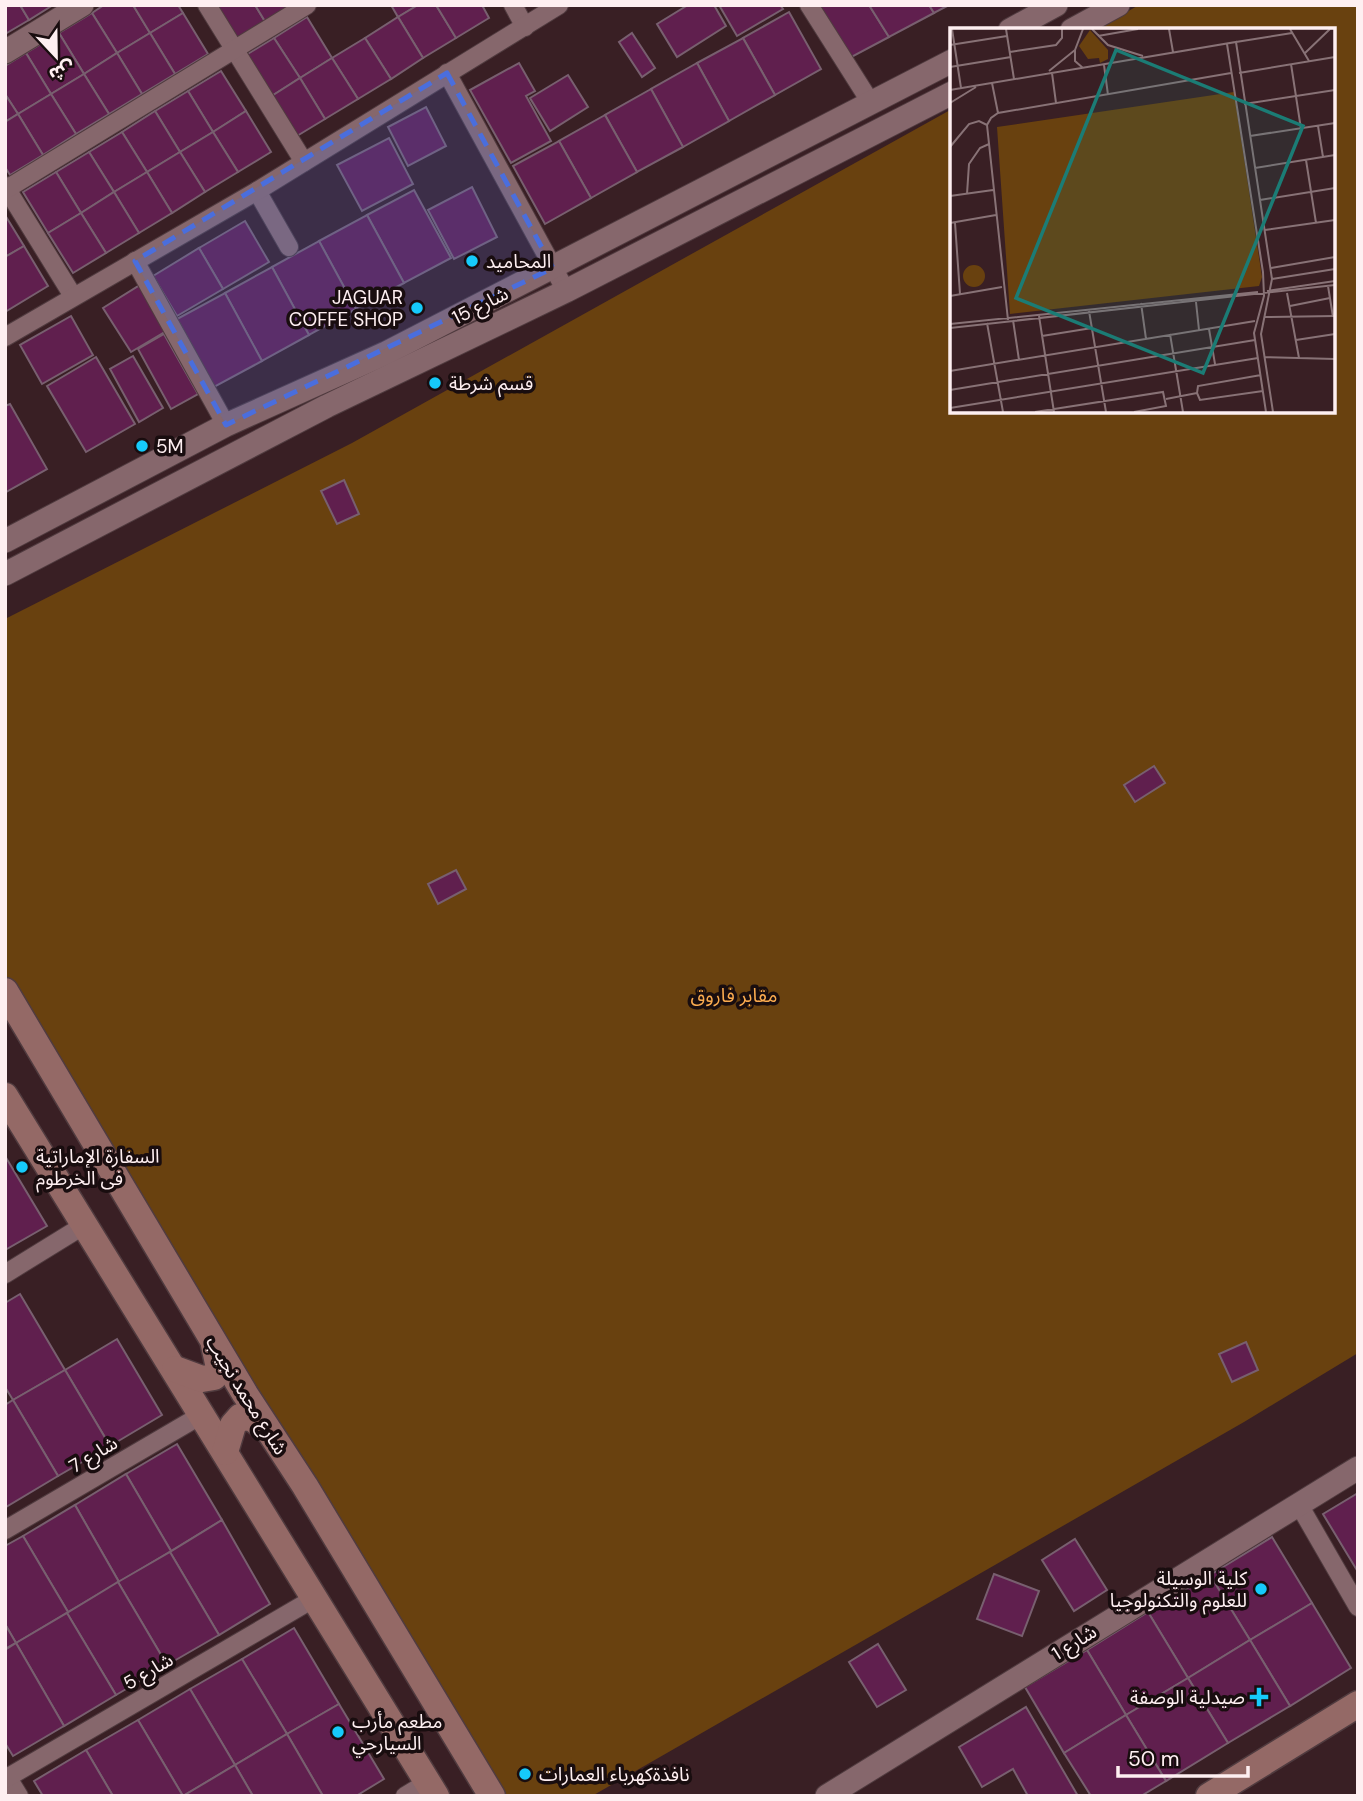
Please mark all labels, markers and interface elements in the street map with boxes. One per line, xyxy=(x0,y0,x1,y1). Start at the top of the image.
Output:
north arrow xyxy=(21,21,91,91)
inset map xyxy=(950,28,1335,413)
text: ش xyxy=(45,55,79,88)
place label: المحاميد xyxy=(486,249,551,274)
marker: المحاميد xyxy=(464,253,480,269)
street label: شارع 15 xyxy=(448,281,513,331)
place label: JAGUAR COFFE SHOP xyxy=(289,285,403,332)
marker: JAGUAR COFFE SHOP xyxy=(409,300,425,316)
place label: قسم شرطة xyxy=(449,371,533,398)
marker: قسم شرطة xyxy=(427,375,443,391)
place label: 5M xyxy=(156,434,184,459)
marker: 5M xyxy=(134,438,150,454)
park label: مقابر فاروق xyxy=(691,983,777,1008)
place label: السفارة الإماراتية فى الخرطوم xyxy=(36,1144,160,1193)
marker: السفارة الإماراتية فى الخرطوم xyxy=(14,1159,30,1175)
street label: شارع محمد نجيب xyxy=(199,1331,293,1460)
street label: شارع 7 xyxy=(64,1430,123,1479)
place label: كلية الوسيلة للعلوم والتكنولوجيا xyxy=(1110,1566,1248,1615)
marker: كلية الوسيلة للعلوم والتكنولوجيا xyxy=(1253,1581,1269,1597)
street label: شارع 1 xyxy=(1047,1619,1102,1667)
street label: شارع 5 xyxy=(119,1647,178,1697)
place label: صيدلية الوصفة xyxy=(1130,1685,1245,1710)
marker: صيدلية الوصفة xyxy=(1251,1689,1267,1705)
place label: مطعم مأرب السيارحي xyxy=(352,1709,442,1758)
marker: مطعم مأرب السيارحي xyxy=(330,1724,346,1740)
scale bar xyxy=(1118,1734,1248,1778)
text: 50 m xyxy=(1128,1745,1179,1773)
place label: نافذةكهرباء العمارات xyxy=(539,1762,690,1787)
marker: نافذةكهرباء العمارات xyxy=(517,1766,533,1782)

